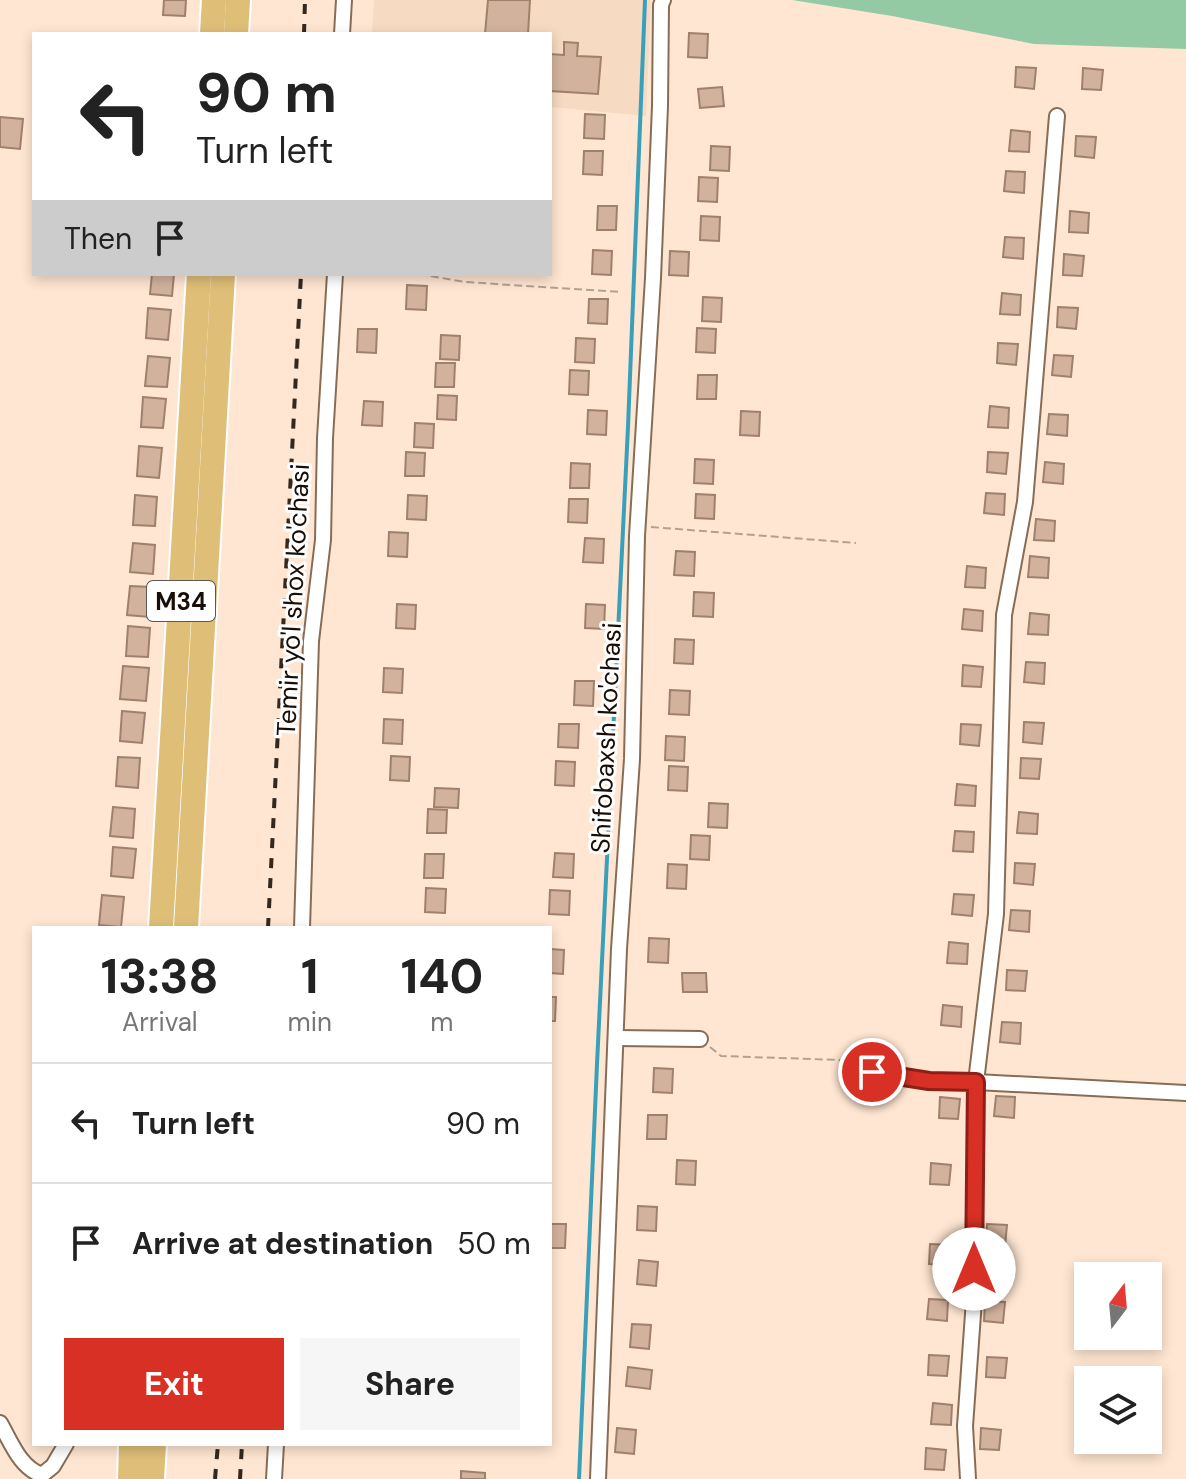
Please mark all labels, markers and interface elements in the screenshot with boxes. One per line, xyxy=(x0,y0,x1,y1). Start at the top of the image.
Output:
text: 90 m xyxy=(196,56,337,129)
icon: left xyxy=(64,64,168,168)
text: Turn left xyxy=(196,127,333,174)
icon: arrive xyxy=(148,216,192,260)
text: Then xyxy=(64,219,132,258)
street label: Temir yo'l shox ko'chasi xyxy=(269,463,317,737)
road number: M34 xyxy=(147,581,215,621)
street label: Shifobaxsh ko'chasi xyxy=(583,622,629,854)
text: 13:38 xyxy=(101,945,219,1008)
text: 1 xyxy=(301,945,318,1008)
text: 140 xyxy=(401,945,483,1008)
text: Arrival xyxy=(122,1005,198,1039)
text: min xyxy=(288,1005,332,1039)
text: m xyxy=(430,1005,454,1039)
pin xyxy=(838,1038,906,1106)
icon: arrive xyxy=(850,1050,894,1094)
icon: left xyxy=(64,1101,108,1145)
text: Turn left xyxy=(132,1104,255,1143)
text: 90 m xyxy=(446,1104,520,1143)
icon: arrive xyxy=(64,1221,108,1265)
text: Arrive at destination xyxy=(132,1224,433,1263)
text: 50 m xyxy=(457,1224,531,1263)
position arrow xyxy=(932,1227,1016,1311)
north arrow xyxy=(1074,1262,1162,1350)
map controls xyxy=(1074,1262,1162,1454)
button: Exit xyxy=(64,1338,284,1430)
button: Share xyxy=(300,1338,520,1430)
button: layers xyxy=(1074,1366,1162,1454)

